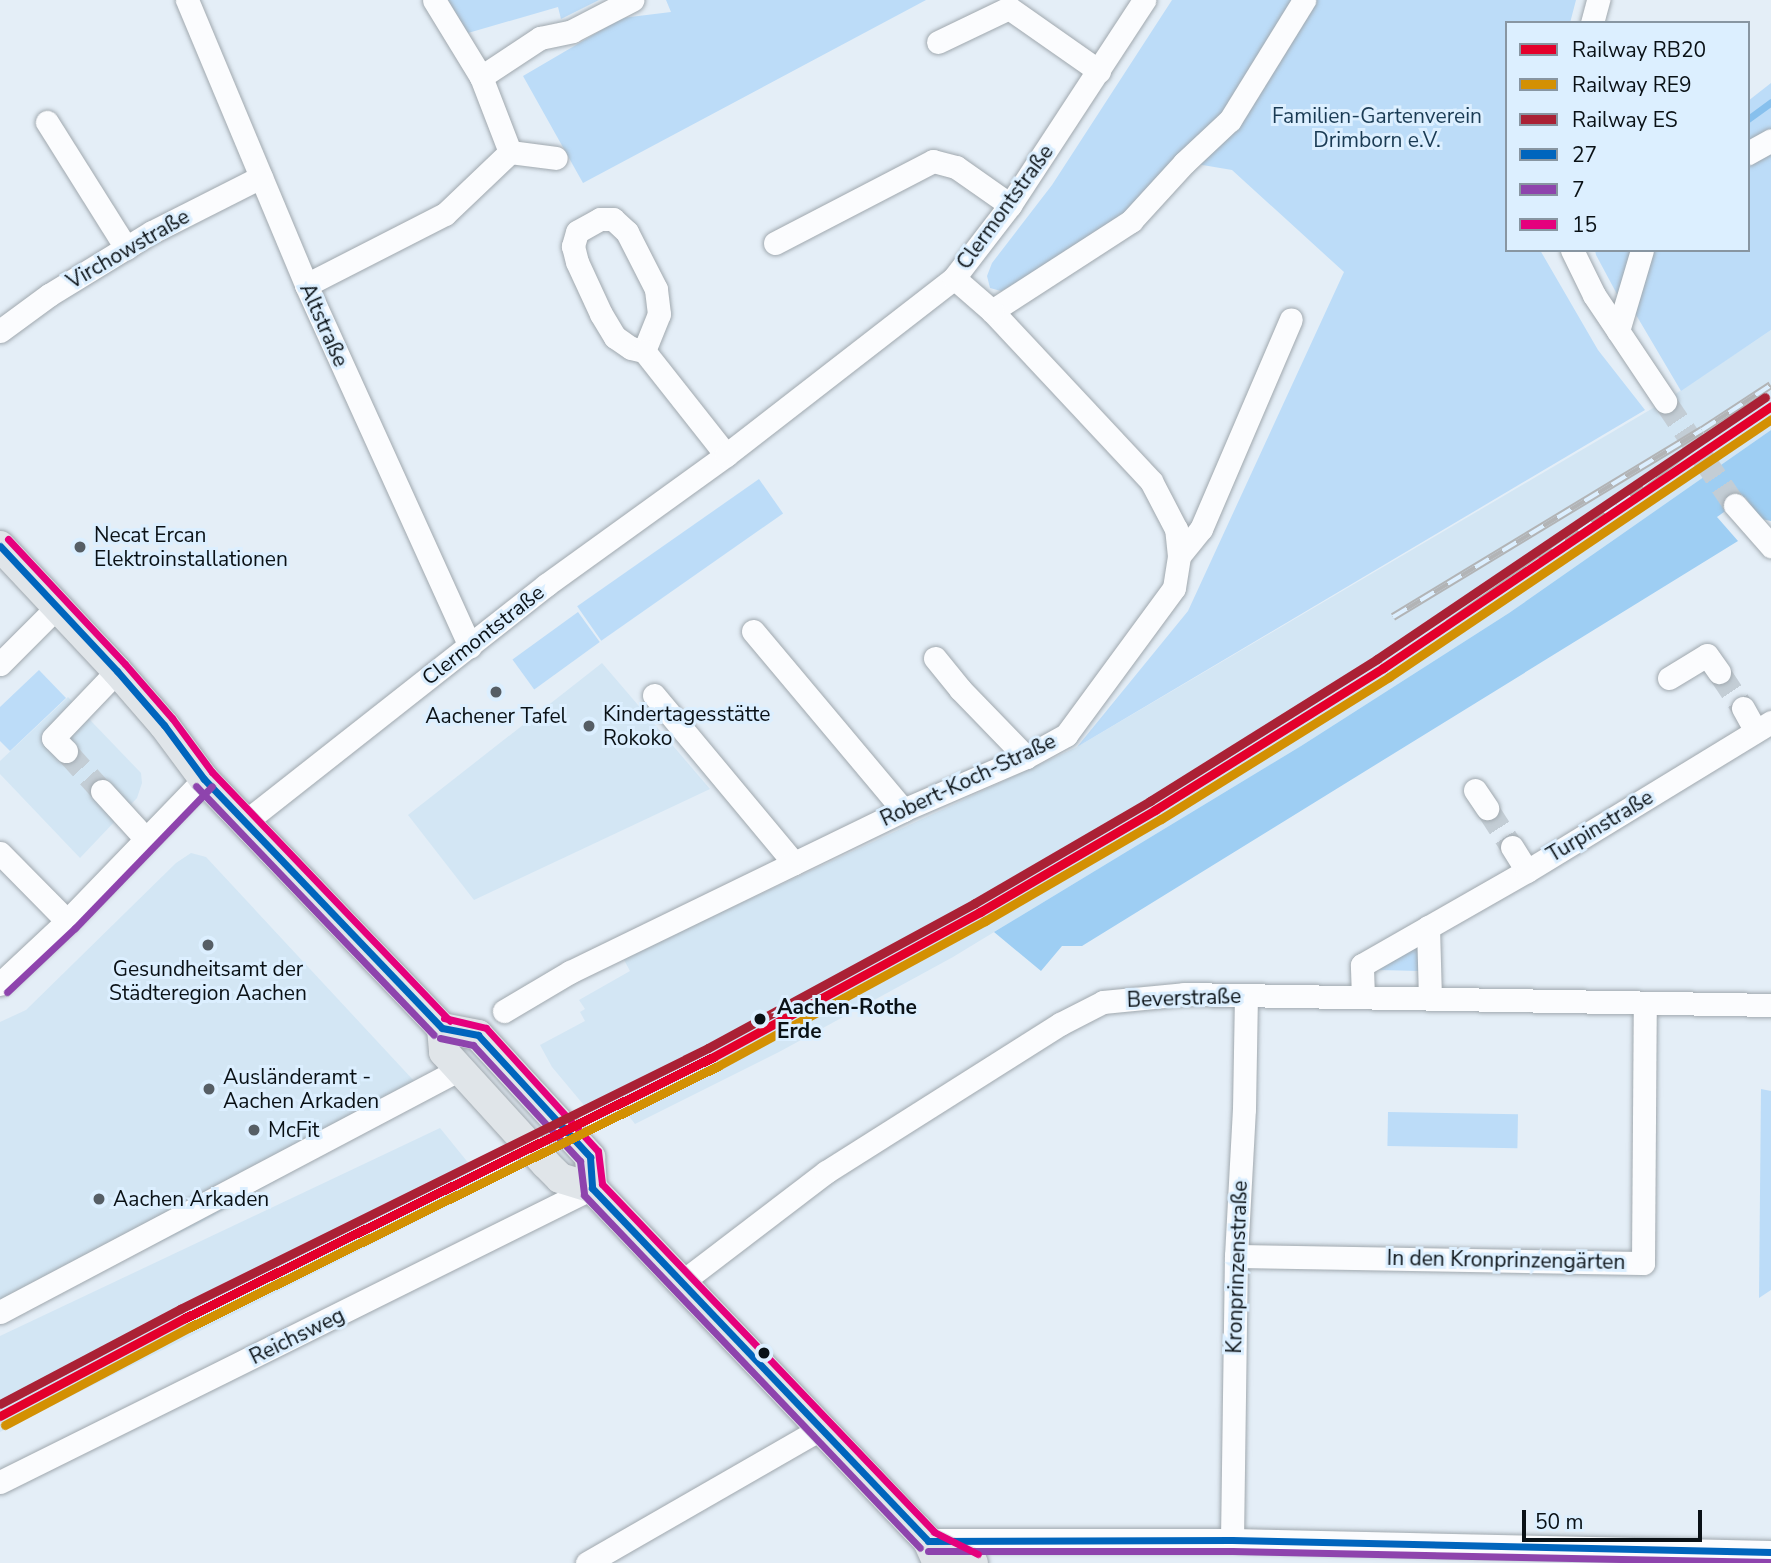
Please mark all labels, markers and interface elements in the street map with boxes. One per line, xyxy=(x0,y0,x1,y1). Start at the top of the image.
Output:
legend xyxy=(1505,21,1750,252)
text: Railway RB20 xyxy=(1572,36,1706,64)
text: Railway RE9 xyxy=(1572,71,1692,99)
park label: Familien-Gartenverein Drimborn e.V. xyxy=(1272,103,1482,153)
text: Railway ES xyxy=(1572,106,1678,134)
street label: Clermontstraße xyxy=(951,140,1059,274)
text: 27 xyxy=(1572,141,1597,169)
text: 7 xyxy=(1572,176,1585,204)
street label: Virchowstraße xyxy=(62,204,194,294)
text: 15 xyxy=(1572,211,1597,239)
street label: Altstraße xyxy=(294,279,354,371)
place label: Necat Ercan Elektroinstallationen xyxy=(94,522,288,572)
marker: Necat Ercan Elektroinstallationen xyxy=(72,539,88,555)
street label: Clermontstraße xyxy=(417,580,549,690)
marker: Aachener Tafel xyxy=(488,684,504,700)
place label: Kindertagesstätte Rokoko xyxy=(603,701,770,751)
place label: Aachener Tafel xyxy=(425,703,567,729)
marker: Kindertagesstätte Rokoko xyxy=(581,718,597,734)
street label: Robert-Koch-Straße xyxy=(876,728,1060,832)
street label: Turpinstraße xyxy=(1542,784,1658,868)
marker: Gesundheitsamt der Städteregion Aachen xyxy=(200,937,216,953)
place label: Gesundheitsamt der Städteregion Aachen xyxy=(109,956,307,1006)
street label: Beverstraße xyxy=(1126,983,1242,1013)
place label: Aachen-Rothe Erde xyxy=(777,994,917,1044)
marker: Aachen-Rothe Erde xyxy=(749,1008,771,1030)
place label: Ausländeramt - Aachen Arkaden xyxy=(223,1064,379,1114)
marker: Ausländeramt - Aachen Arkaden xyxy=(201,1081,217,1097)
place label: McFit xyxy=(268,1117,319,1143)
marker: McFit xyxy=(246,1122,262,1138)
street label: Kronprinzenstraße xyxy=(1221,1180,1253,1354)
place label: Aachen Arkaden xyxy=(113,1186,269,1212)
marker: Aachen Arkaden xyxy=(91,1191,107,1207)
street label: In den Kronprinzengärten xyxy=(1387,1245,1625,1275)
street label: Reichsweg xyxy=(245,1302,349,1370)
unlabelled marker xyxy=(757,1346,771,1360)
scale bar xyxy=(1526,1496,1706,1540)
text: 50 m xyxy=(1535,1508,1584,1536)

